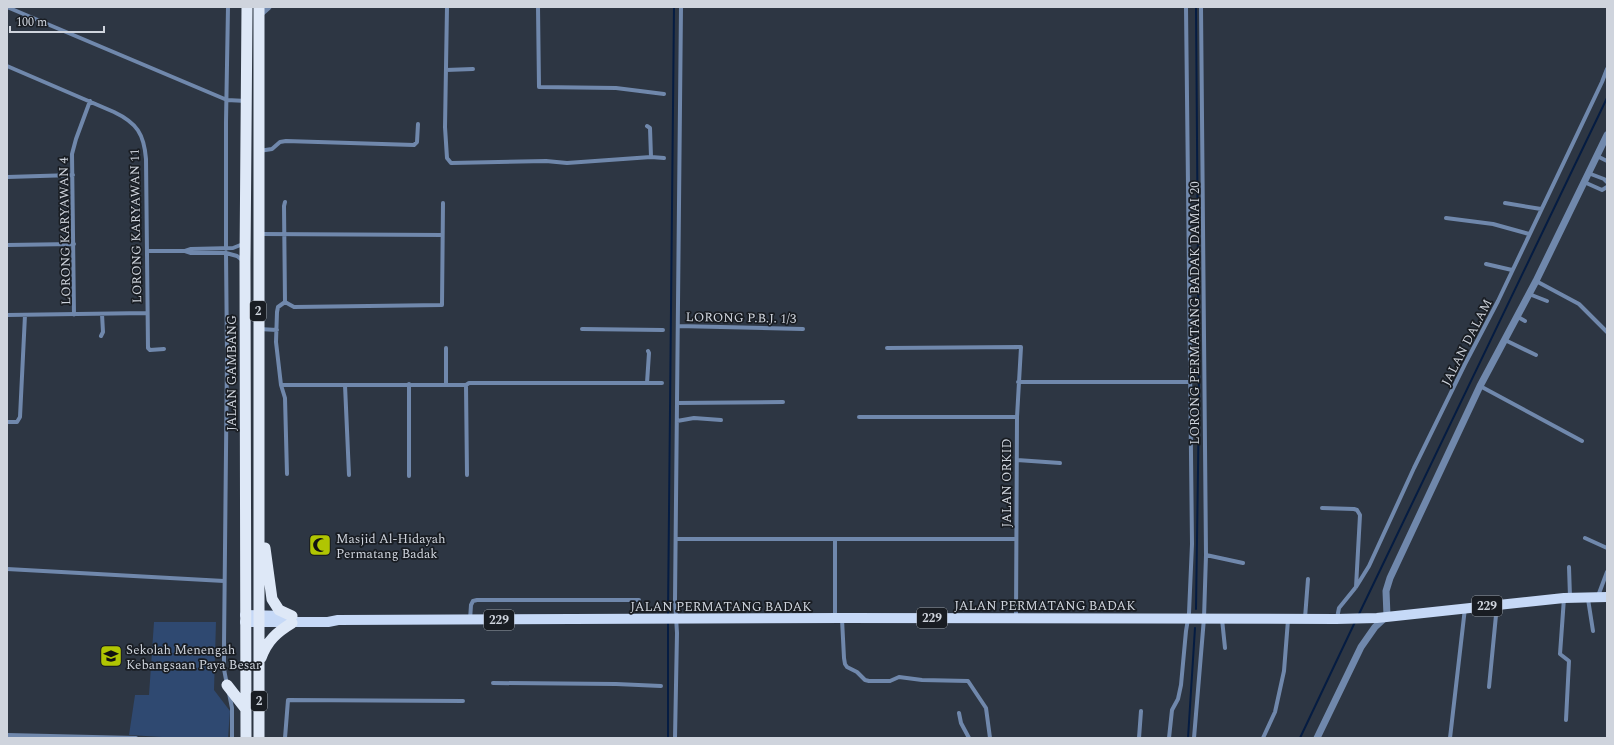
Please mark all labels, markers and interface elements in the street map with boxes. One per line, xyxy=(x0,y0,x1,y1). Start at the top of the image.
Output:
scale bar xyxy=(10,8,104,34)
text: 100 m xyxy=(16,13,47,32)
street label: LORONG KARYAWAN 11 xyxy=(125,149,147,303)
street label: LORONG KARYAWAN 4 xyxy=(54,156,76,305)
street label: LORONG PERMATANG BADAK DAMAI 20 xyxy=(1185,181,1205,445)
street label: JALAN DALAM xyxy=(1436,295,1497,389)
road number: 2 xyxy=(250,301,266,321)
street label: LORONG P.B.J. 1/3 xyxy=(685,307,797,329)
street label: JALAN GAMBANG xyxy=(222,315,242,431)
street label: JALAN ORKID xyxy=(997,438,1017,528)
place label: Masjid Al-Hidayah Permatang Badak xyxy=(336,529,446,564)
mosque icon: Masjid Al-Hidayah Permatang Badak xyxy=(307,532,333,558)
street label: JALAN PERMATANG BADAK xyxy=(954,596,1136,616)
road number: 229 xyxy=(1472,596,1502,616)
street label: JALAN PERMATANG BADAK xyxy=(630,597,812,617)
road number: 229 xyxy=(917,608,947,628)
road number: 229 xyxy=(484,610,514,630)
place label: Sekolah Menengah Kebangsaan Paya Besar xyxy=(126,640,261,675)
school or university icon: Sekolah Menengah Kebangsaan Paya Besar xyxy=(98,643,124,669)
road number: 2 xyxy=(251,691,267,711)

